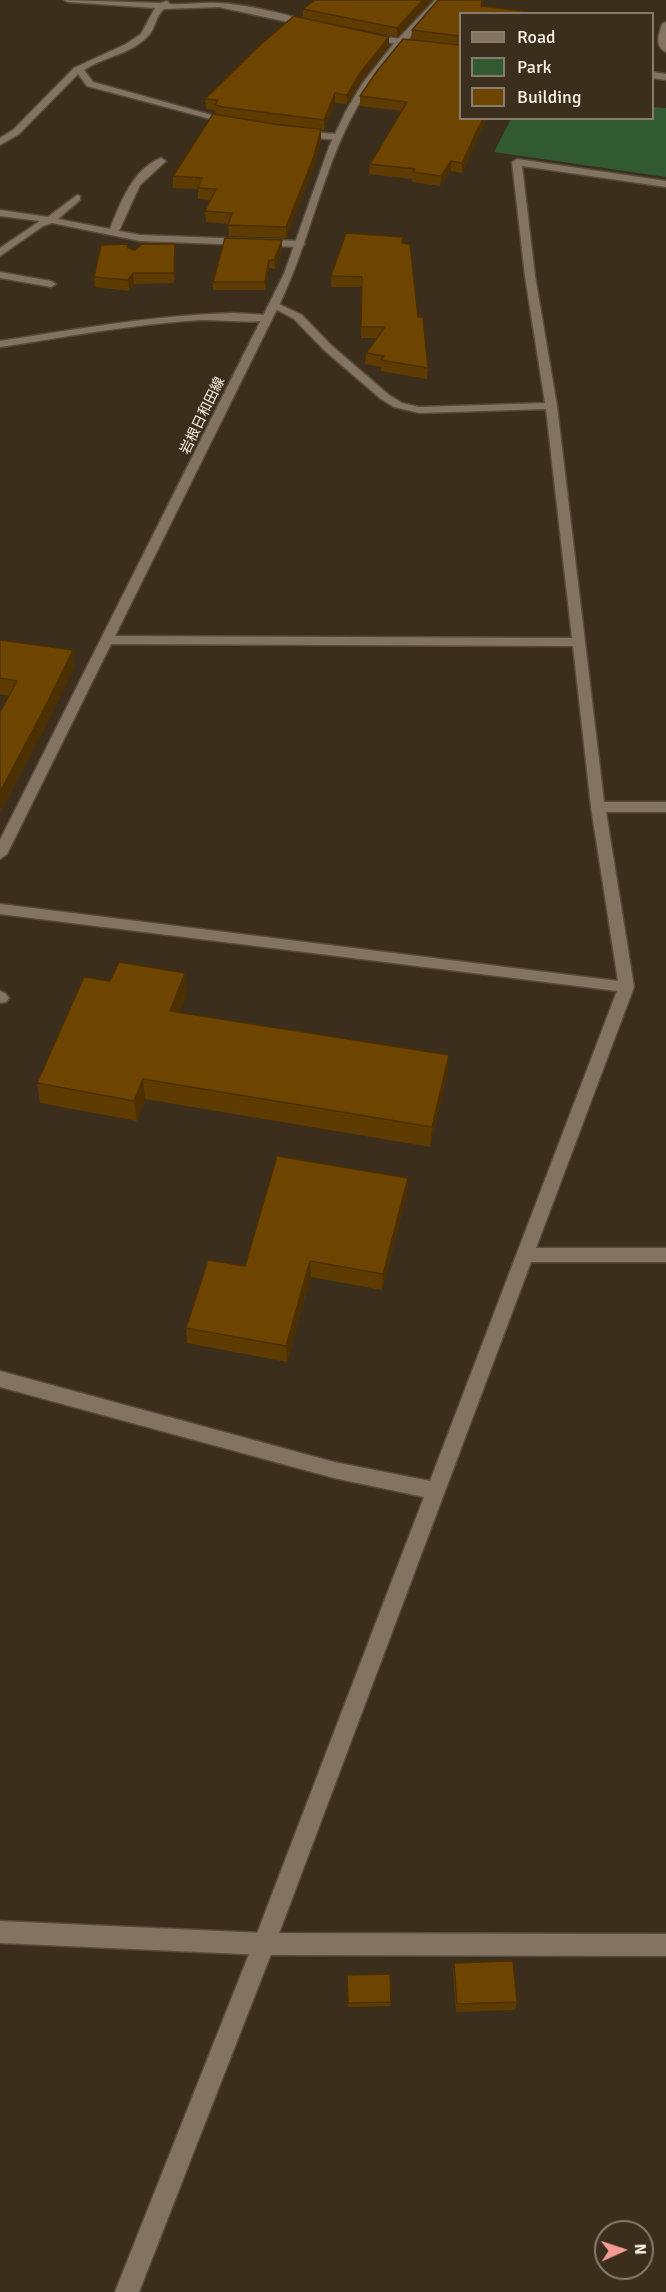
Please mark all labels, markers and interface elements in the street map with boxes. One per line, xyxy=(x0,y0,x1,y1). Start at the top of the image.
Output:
legend xyxy=(459,12,654,120)
text: Road xyxy=(517,26,556,48)
text: Park xyxy=(517,56,552,78)
text: Building xyxy=(517,86,581,108)
street label: 岩根日和田線 xyxy=(177,375,229,457)
north arrow xyxy=(594,2220,654,2280)
text: N xyxy=(630,2243,650,2255)

